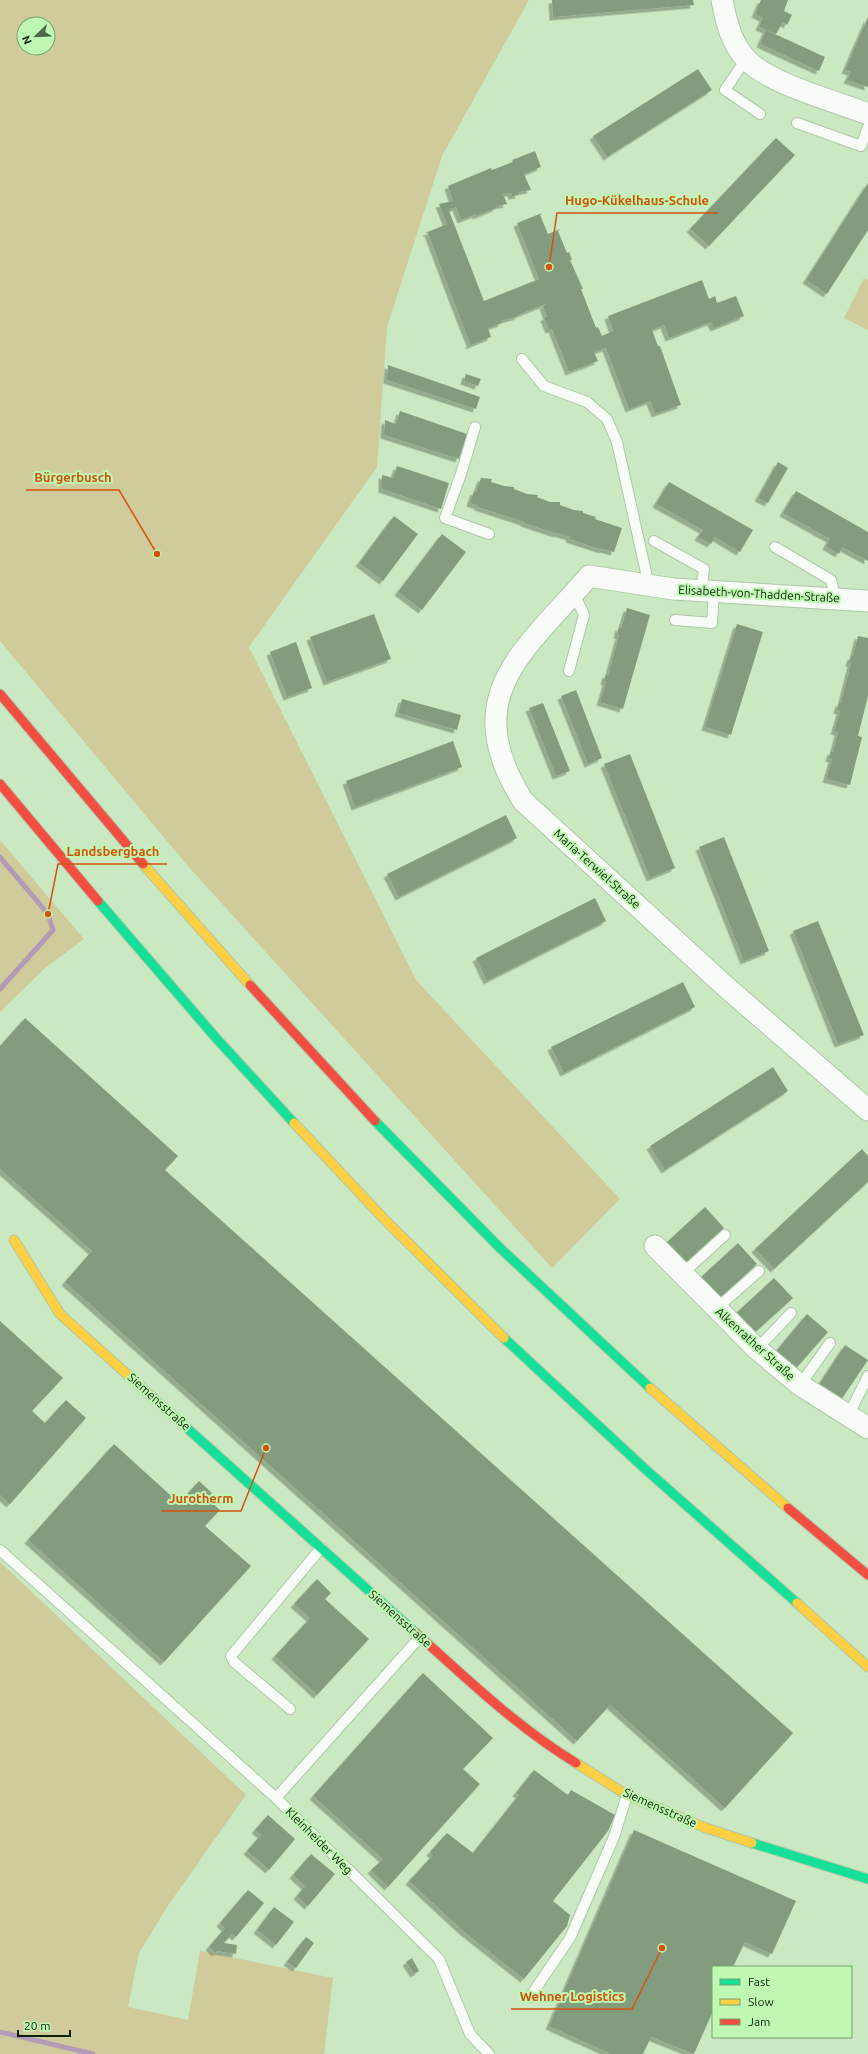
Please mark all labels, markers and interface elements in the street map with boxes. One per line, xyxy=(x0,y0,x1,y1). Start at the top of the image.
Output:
north arrow xyxy=(16,16,56,56)
text: N xyxy=(20,34,34,46)
callout: Hugo-Kükelhaus-Schule xyxy=(557,188,718,213)
text: Hugo-Kükelhaus-Schule xyxy=(565,193,709,207)
callout: Bürgerbusch xyxy=(26,465,119,490)
text: Bürgerbusch xyxy=(34,470,112,484)
street label: Elisabeth-von-Thadden-Straße xyxy=(678,583,840,604)
street label: Maria-Terwiel-Straße xyxy=(551,826,643,911)
callout: Landsbergbach xyxy=(58,839,167,864)
text: Landsbergbach xyxy=(67,844,159,858)
street label: Alkenrather Straße xyxy=(713,1305,798,1383)
street label: Siemensstraße xyxy=(125,1370,193,1433)
callout: Jurotherm xyxy=(161,1486,241,1511)
text: Jurotherm xyxy=(169,1491,233,1505)
street label: Siemensstraße xyxy=(366,1587,434,1650)
street label: Siemensstraße xyxy=(621,1785,699,1830)
street label: Kleinheider Weg xyxy=(283,1805,355,1877)
legend xyxy=(712,1966,852,2038)
text: Fast xyxy=(748,1975,770,1988)
callout: Wehner Logistics xyxy=(511,1984,632,2009)
text: Wehner Logistics xyxy=(520,1989,624,2003)
text: Slow xyxy=(748,1995,774,2008)
scale bar xyxy=(18,2012,70,2038)
text: Jam xyxy=(748,2015,770,2028)
text: 20 m xyxy=(24,2019,51,2032)

